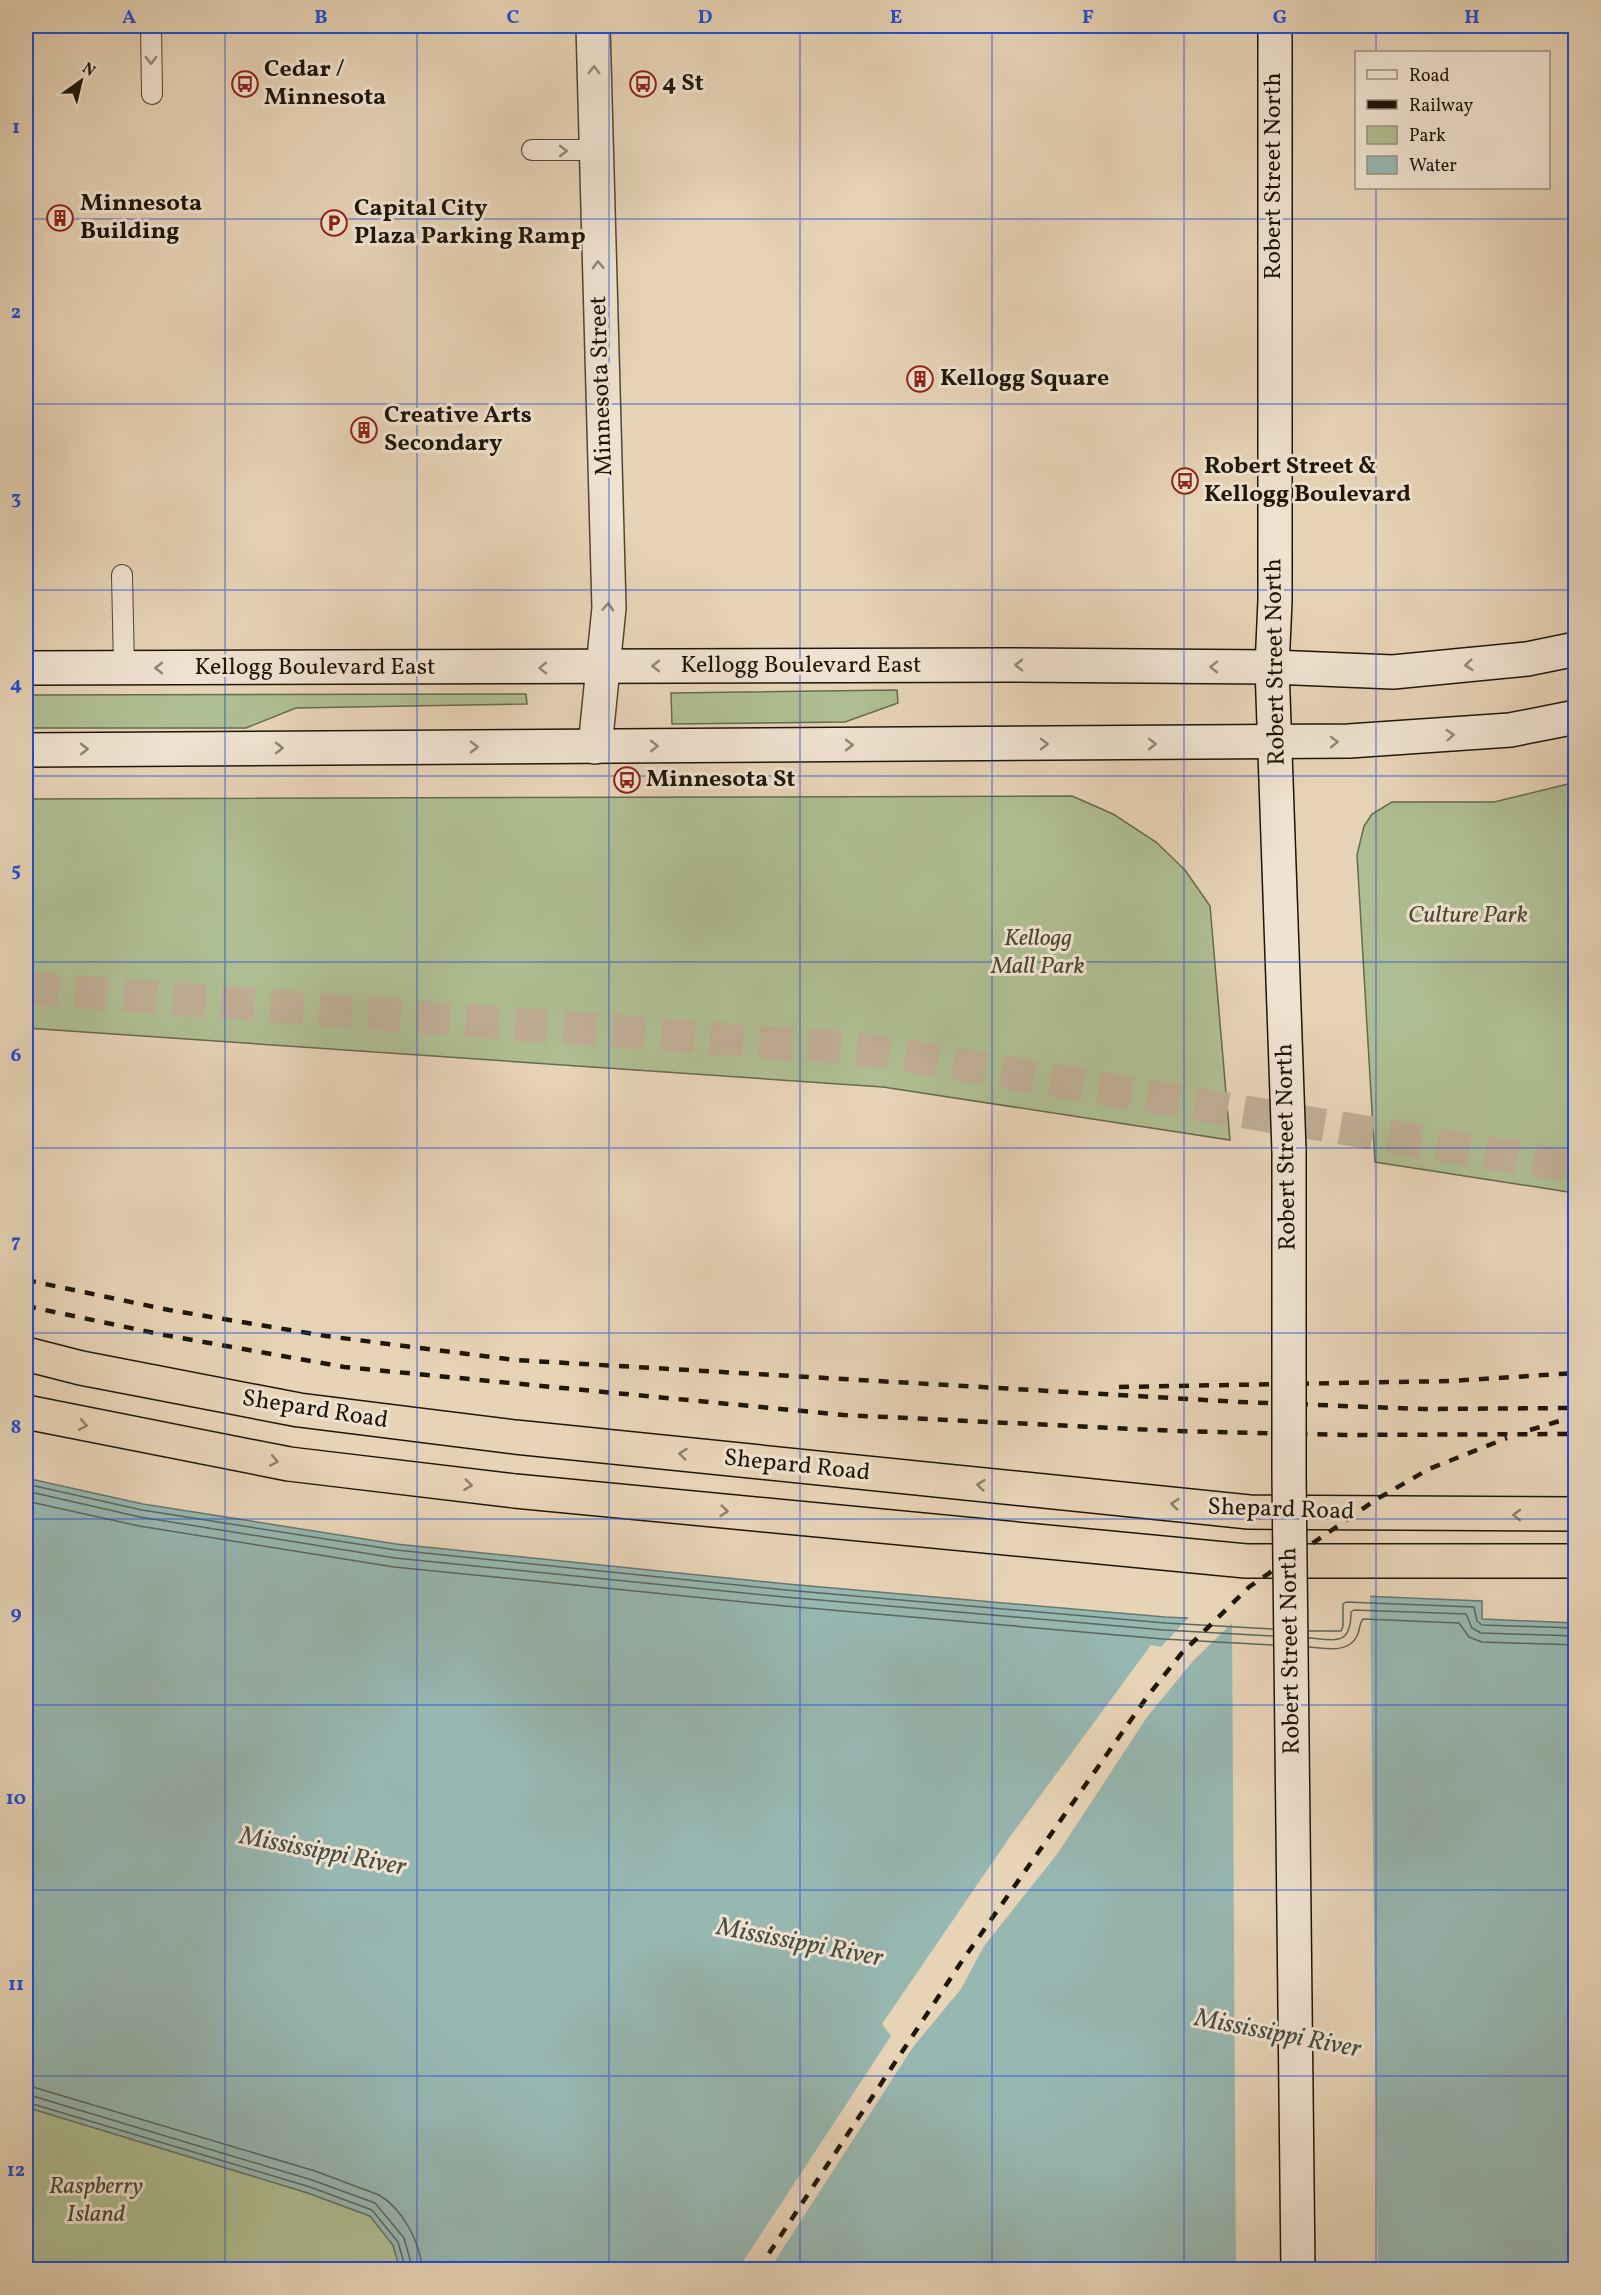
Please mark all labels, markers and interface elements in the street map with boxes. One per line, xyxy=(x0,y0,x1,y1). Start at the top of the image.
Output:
text: A xyxy=(122,4,136,32)
text: B xyxy=(314,4,328,32)
text: C xyxy=(507,4,520,32)
text: D xyxy=(698,4,712,32)
text: E xyxy=(890,4,902,32)
text: F xyxy=(1082,4,1094,32)
text: G xyxy=(1273,4,1287,32)
text: H xyxy=(1464,4,1480,32)
north arrow xyxy=(51,51,111,111)
legend xyxy=(1355,51,1550,189)
place label: Cedar / Minnesota xyxy=(264,53,386,115)
one-way arrow xyxy=(145,55,158,64)
text: N xyxy=(77,58,100,83)
text: Road xyxy=(1409,64,1450,89)
one-way arrow xyxy=(588,65,600,74)
place label: 4 St xyxy=(662,67,704,101)
bus stop icon: Cedar / Minnesota xyxy=(230,69,260,99)
bus stop icon: 4 St xyxy=(628,69,658,99)
street label: Robert Street North xyxy=(1257,72,1291,280)
text: Railway xyxy=(1409,94,1473,119)
text: 1 xyxy=(12,114,20,142)
text: Park xyxy=(1409,124,1446,149)
one-way arrow xyxy=(559,145,568,157)
text: Water xyxy=(1409,154,1457,179)
place label: Minnesota Building xyxy=(80,187,202,249)
place label: Capital City Plaza Parking Ramp xyxy=(354,192,586,254)
building icon: Minnesota Building xyxy=(45,203,75,233)
parking icon: Capital City Plaza Parking Ramp xyxy=(319,208,349,238)
one-way arrow xyxy=(592,260,604,269)
street label: Minnesota Street xyxy=(582,295,622,477)
text: 2 xyxy=(11,299,21,327)
place label: Kellogg Square xyxy=(940,362,1109,396)
building icon: Kellogg Square xyxy=(905,364,935,394)
place label: Creative Arts Secondary xyxy=(384,399,532,461)
building icon: Creative Arts Secondary xyxy=(349,415,379,445)
place label: Robert Street & Kellogg Boulevard xyxy=(1204,450,1411,512)
bus stop icon: Robert Street & Kellogg Boulevard xyxy=(1170,466,1200,496)
text: 3 xyxy=(11,485,21,513)
street label: Robert Street North xyxy=(1257,558,1295,766)
one-way arrow xyxy=(602,602,615,611)
street label: Kellogg Boulevard East xyxy=(681,649,921,683)
street label: Kellogg Boulevard East xyxy=(195,651,435,685)
one-way arrow xyxy=(1464,658,1473,671)
one-way arrow xyxy=(1014,659,1023,671)
one-way arrow xyxy=(651,660,660,672)
one-way arrow xyxy=(539,661,548,674)
one-way arrow xyxy=(1209,661,1218,673)
one-way arrow xyxy=(155,662,164,674)
text: 4 xyxy=(10,671,22,699)
one-way arrow xyxy=(1445,729,1454,742)
one-way arrow xyxy=(1329,735,1338,748)
one-way arrow xyxy=(1039,738,1048,750)
one-way arrow xyxy=(1148,738,1157,750)
one-way arrow xyxy=(844,739,853,751)
one-way arrow xyxy=(649,740,658,752)
one-way arrow xyxy=(469,741,478,753)
one-way arrow xyxy=(274,742,283,754)
one-way arrow xyxy=(79,743,88,755)
place label: Minnesota St xyxy=(646,763,795,797)
bus stop icon: Minnesota St xyxy=(612,765,642,795)
text: 5 xyxy=(11,857,21,885)
park label: Culture Park xyxy=(1408,899,1528,933)
park label: Kellogg Mall Park xyxy=(990,922,1085,984)
text: 6 xyxy=(11,1042,22,1070)
street label: Robert Street North xyxy=(1268,1043,1306,1251)
text: 7 xyxy=(11,1228,21,1256)
street label: Shepard Road xyxy=(240,1382,390,1438)
text: 8 xyxy=(11,1414,21,1442)
one-way arrow xyxy=(77,1418,87,1431)
street label: Shepard Road xyxy=(722,1441,872,1491)
one-way arrow xyxy=(678,1448,688,1461)
one-way arrow xyxy=(269,1455,279,1467)
one-way arrow xyxy=(463,1478,472,1491)
one-way arrow xyxy=(977,1479,986,1492)
street label: Shepard Road xyxy=(1207,1490,1355,1530)
one-way arrow xyxy=(1171,1498,1180,1511)
one-way arrow xyxy=(720,1504,729,1517)
one-way arrow xyxy=(1513,1509,1522,1521)
street label: Robert Street North xyxy=(1272,1547,1310,1755)
text: 9 xyxy=(10,1600,22,1628)
text: 10 xyxy=(6,1785,26,1813)
water label: Mississippi River xyxy=(236,1818,409,1886)
water label: Mississippi River xyxy=(713,1909,886,1977)
text: 11 xyxy=(8,1971,24,1999)
water label: Mississippi River xyxy=(1191,2000,1364,2068)
text: 12 xyxy=(7,2157,25,2185)
park label: Raspberry Island xyxy=(49,2170,143,2232)

